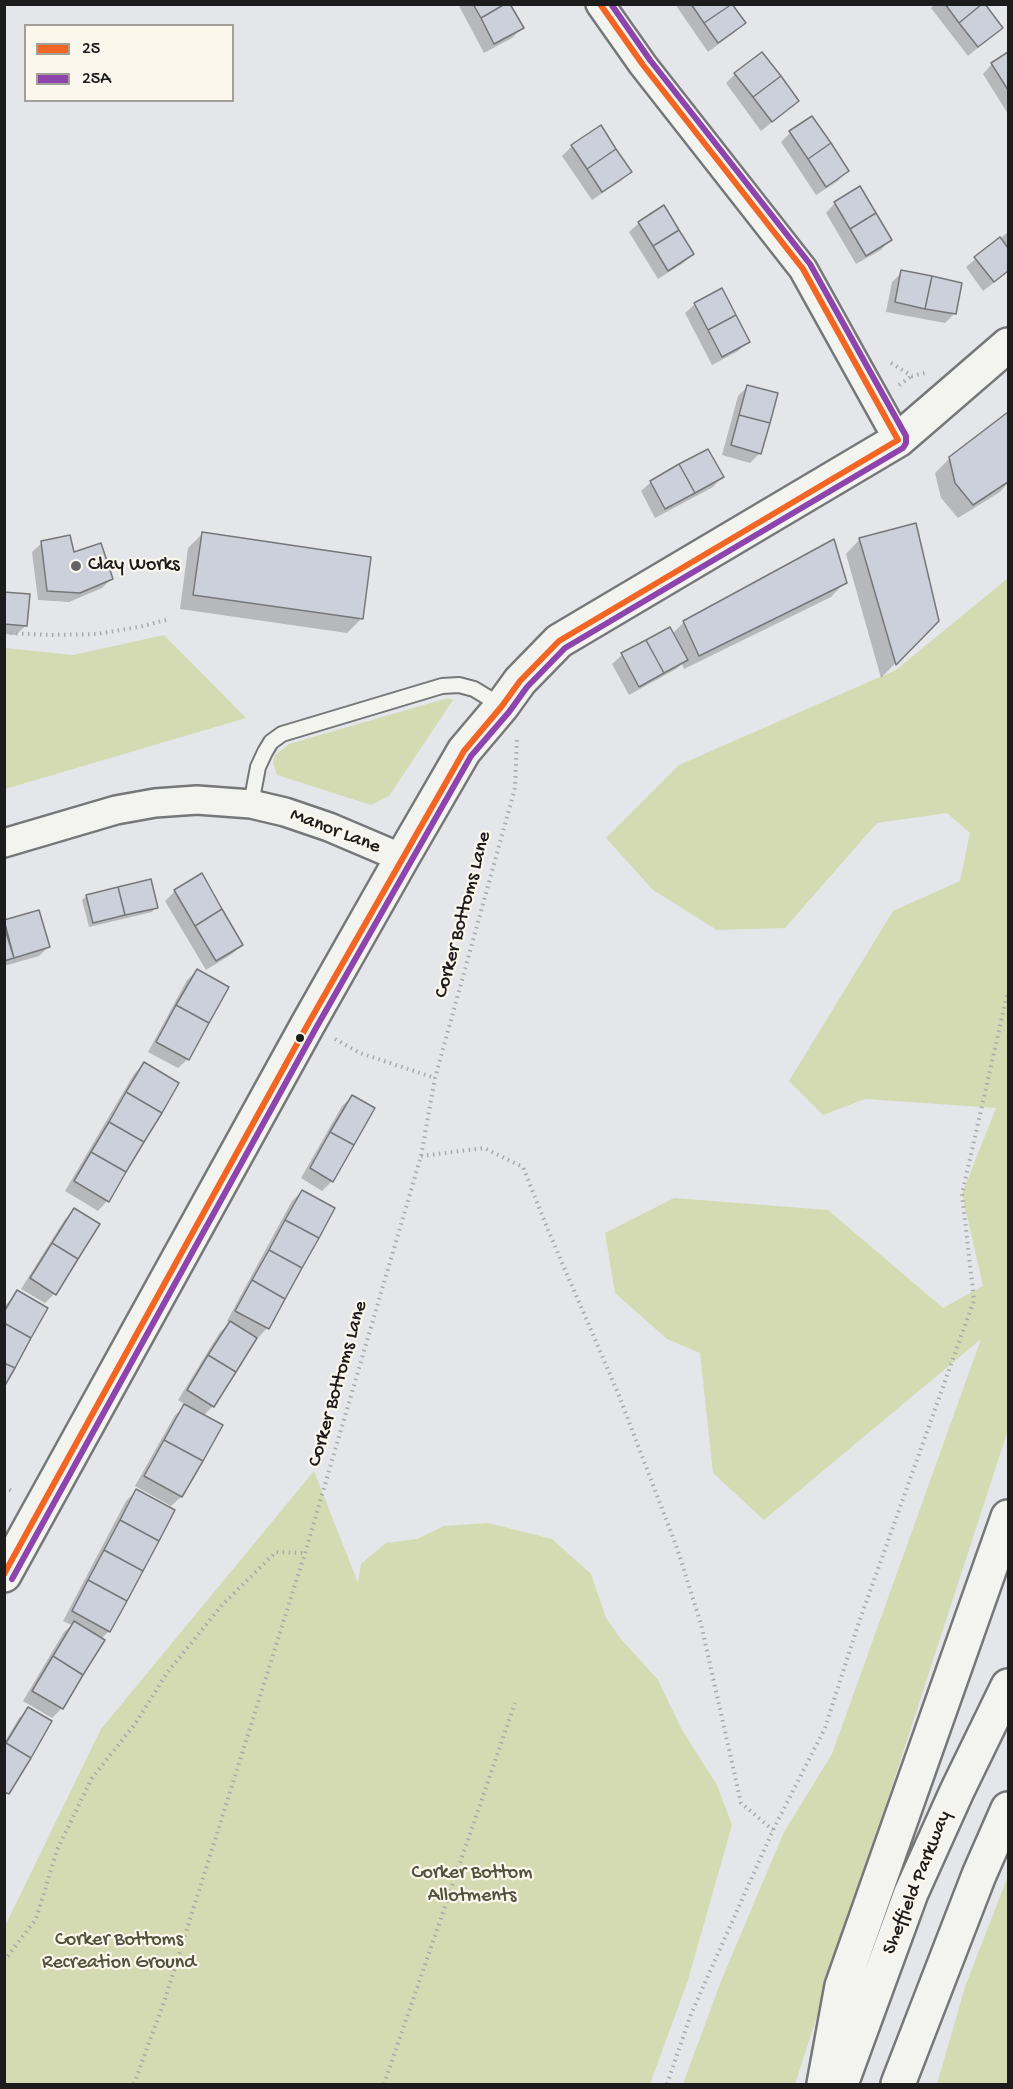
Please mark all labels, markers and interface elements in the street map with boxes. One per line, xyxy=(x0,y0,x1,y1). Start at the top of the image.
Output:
legend xyxy=(24,24,234,102)
text: 25 xyxy=(82,39,100,60)
text: 25A xyxy=(82,69,111,90)
place label: Clay Works xyxy=(88,554,180,578)
marker: Clay Works xyxy=(69,559,83,573)
street label: Manor Lane xyxy=(286,804,384,860)
street label: Corker Bottoms Lane xyxy=(430,829,498,1001)
unlabelled marker xyxy=(294,1032,306,1044)
street label: Corker Bottoms Lane xyxy=(304,1298,374,1470)
street label: Sheffield Parkway xyxy=(878,1808,958,1958)
park label: Corker Bottom Allotments xyxy=(412,1862,532,1909)
park label: Corker Bottoms Recreation Ground xyxy=(42,1929,196,1976)

